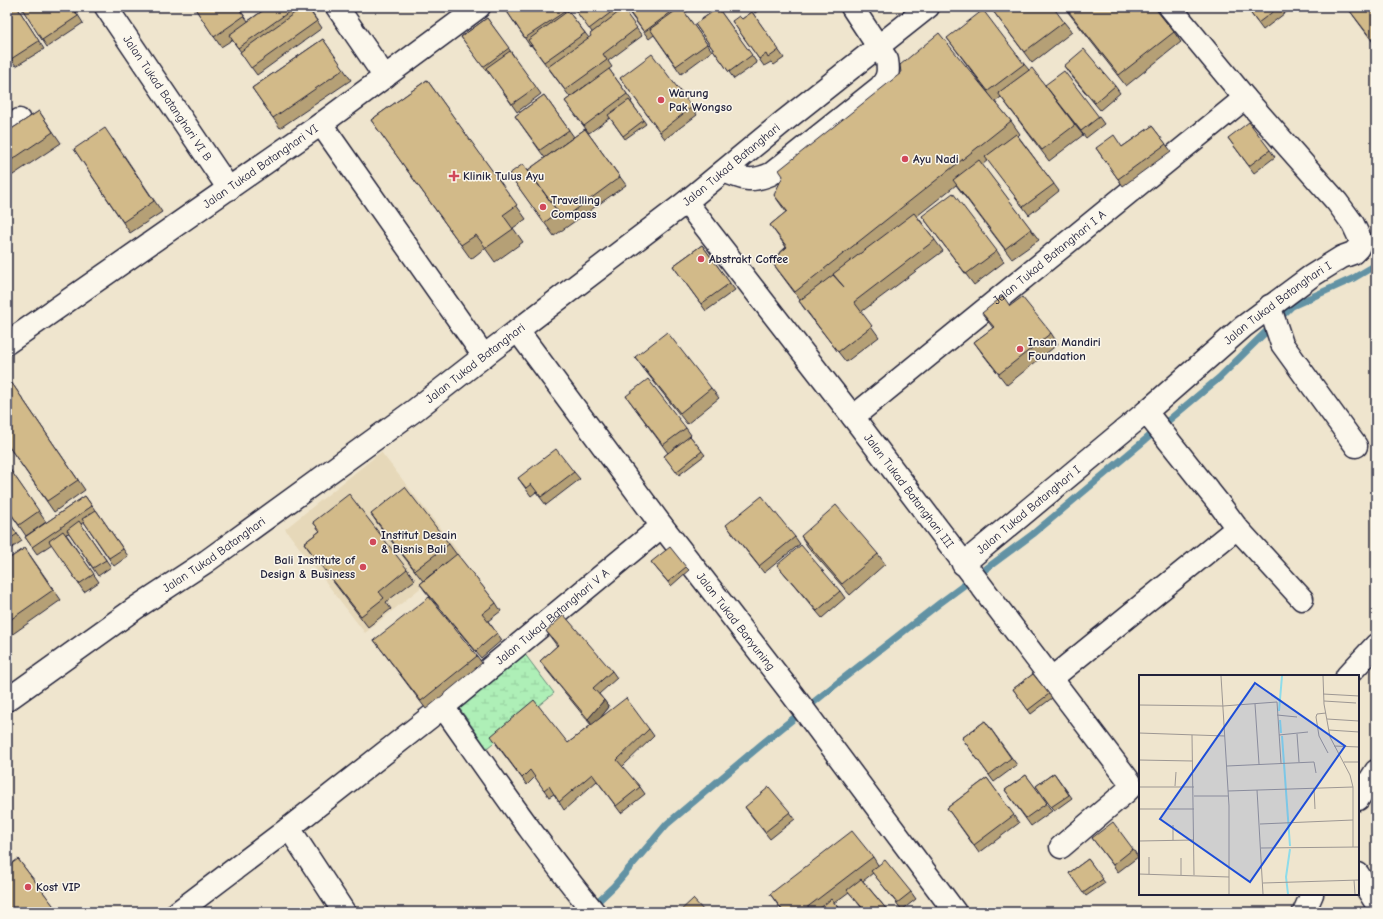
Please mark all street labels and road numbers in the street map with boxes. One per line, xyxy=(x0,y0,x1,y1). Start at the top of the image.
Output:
street label: Jalan Tukad Batanghari VI B xyxy=(120,33,215,164)
street label: Jalan Tukad Batanghari xyxy=(680,120,783,209)
street label: Jalan Tukad Batanghari VI xyxy=(200,121,321,211)
street label: Jalan Tukad Batanghari I A xyxy=(990,207,1109,307)
street label: Jalan Tukad Batanghari I xyxy=(1221,258,1334,348)
street label: Jalan Tukad Batanghari xyxy=(423,320,528,406)
street label: Jalan Tukad Batanghari III xyxy=(861,431,957,551)
street label: Jalan Tukad Batanghari I xyxy=(974,462,1083,557)
street label: Jalan Tukad Batanghari xyxy=(160,514,268,595)
street label: Jalan Tukad Batanghari V A xyxy=(493,566,612,668)
street label: Jalan Tukad Banyuning xyxy=(694,570,778,673)

